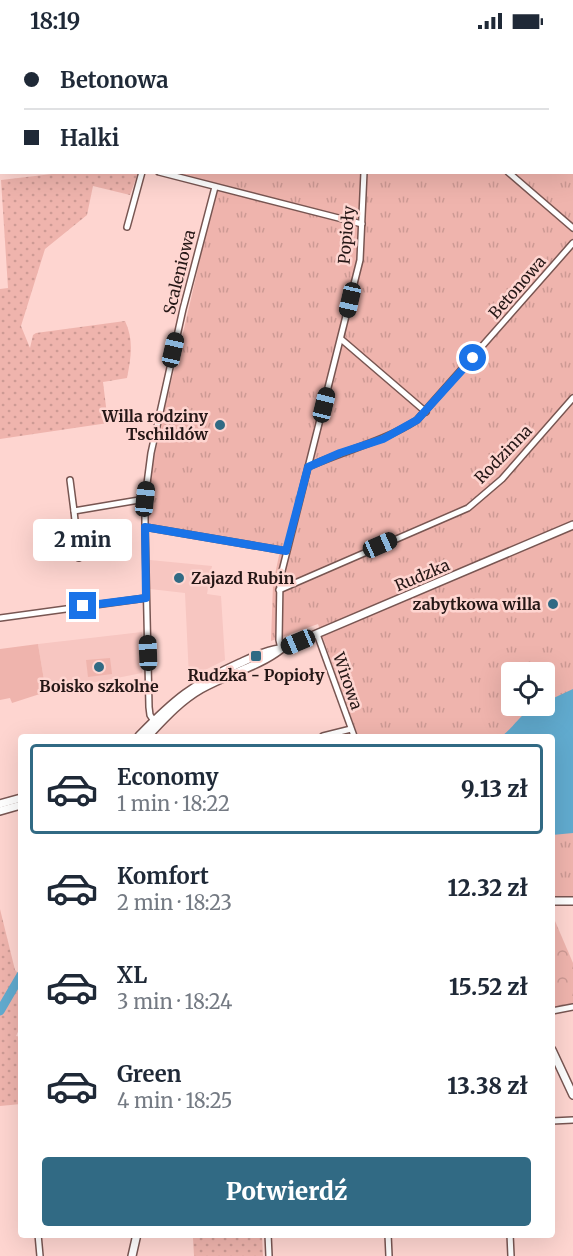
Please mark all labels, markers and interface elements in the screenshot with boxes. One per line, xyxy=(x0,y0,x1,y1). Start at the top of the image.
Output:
text: 18:19 xyxy=(30,7,80,35)
text: Betonowa xyxy=(60,66,169,94)
text: Halki xyxy=(60,124,119,152)
street label: Popioły xyxy=(333,204,359,265)
street label: Scaleniowa xyxy=(159,227,199,317)
street label: Betonowa xyxy=(484,251,550,323)
car xyxy=(337,280,363,320)
car xyxy=(160,330,186,370)
route start xyxy=(459,344,486,371)
car xyxy=(311,385,337,425)
place label: Willa rodziny Tschildów xyxy=(101,406,208,444)
marker: Willa rodziny Tschildów xyxy=(213,418,227,432)
street label: Rodzinna xyxy=(470,420,536,488)
car xyxy=(134,480,156,518)
callout: 2 min xyxy=(34,519,132,561)
text: 2 min xyxy=(54,527,111,552)
car xyxy=(360,529,400,561)
street label: Rudzka xyxy=(391,554,453,596)
place label: Zajazd Rubin xyxy=(191,568,294,588)
marker: Zajazd Rubin xyxy=(172,571,186,585)
route end xyxy=(69,592,96,619)
place label: zabytkowa willa xyxy=(413,594,541,614)
marker: zabytkowa willa xyxy=(546,597,560,611)
car xyxy=(278,627,318,657)
car xyxy=(138,635,158,671)
marker: Rudzka - Popioły xyxy=(249,649,263,663)
street label: Wirowa xyxy=(329,649,367,713)
marker: Boisko szkolne xyxy=(92,660,106,674)
map controls xyxy=(501,662,555,716)
button: locate xyxy=(501,662,555,716)
place label: Rudzka - Popioły xyxy=(188,665,325,685)
place label: Boisko szkolne xyxy=(39,676,159,696)
icon: car xyxy=(45,762,99,816)
text: Economy xyxy=(117,763,218,791)
text: 9.13 zł xyxy=(461,775,528,803)
text: 1 min · 18:22 xyxy=(117,791,230,816)
icon: car xyxy=(45,861,99,915)
text: Komfort xyxy=(117,862,209,890)
text: 12.32 zł xyxy=(448,874,528,902)
text: 2 min · 18:23 xyxy=(117,890,232,915)
icon: car xyxy=(45,960,99,1014)
text: XL xyxy=(117,961,147,989)
text: 15.52 zł xyxy=(449,973,528,1001)
text: 3 min · 18:24 xyxy=(117,989,232,1014)
icon: car xyxy=(45,1059,99,1113)
text: Green xyxy=(117,1060,181,1088)
text: 13.38 zł xyxy=(447,1072,528,1100)
text: 4 min · 18:25 xyxy=(117,1088,233,1113)
button: Potwierdź xyxy=(42,1157,531,1226)

